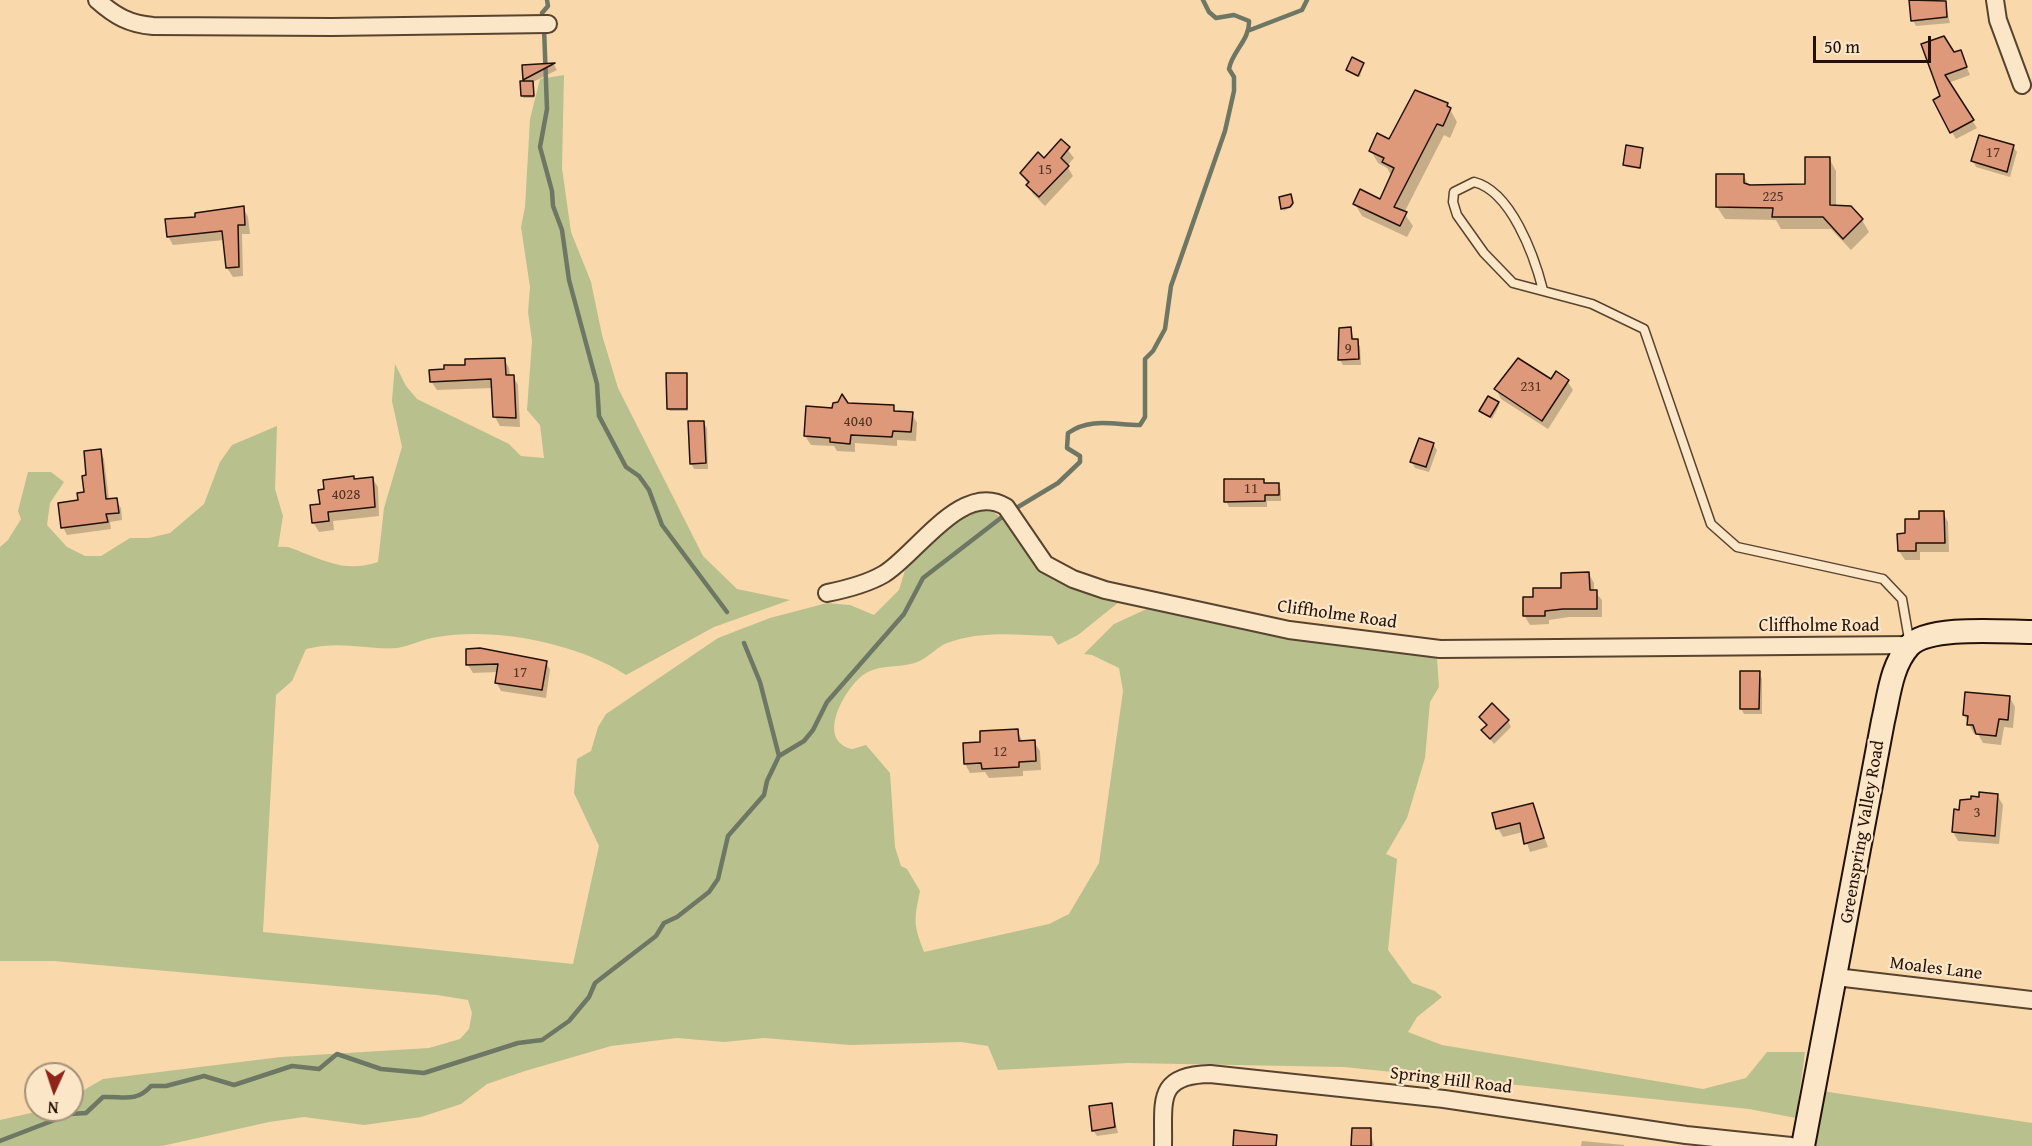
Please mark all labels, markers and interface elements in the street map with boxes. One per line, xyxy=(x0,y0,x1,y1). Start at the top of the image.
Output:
scale bar xyxy=(1816,24,1934,62)
text: 50 m xyxy=(1824,33,1860,60)
house number: 17 xyxy=(1986,144,2000,162)
house number: 15 xyxy=(1038,161,1052,179)
house number: 225 xyxy=(1762,188,1784,206)
house number: 9 xyxy=(1344,340,1352,358)
house number: 231 xyxy=(1520,378,1542,396)
house number: 4040 xyxy=(844,413,872,431)
house number: 11 xyxy=(1244,480,1258,498)
house number: 4028 xyxy=(332,486,360,504)
street label: Cliffholme Road xyxy=(1276,596,1398,634)
street label: Cliffholme Road xyxy=(1759,615,1879,637)
house number: 17 xyxy=(513,664,527,682)
street label: Greenspring Valley Road xyxy=(1836,739,1890,925)
house number: 12 xyxy=(993,743,1007,761)
house number: 3 xyxy=(1973,804,1981,822)
street label: Moales Lane xyxy=(1889,953,1983,985)
north arrow xyxy=(24,1062,84,1122)
street label: Spring Hill Road xyxy=(1389,1063,1513,1099)
text: N xyxy=(47,1096,59,1120)

